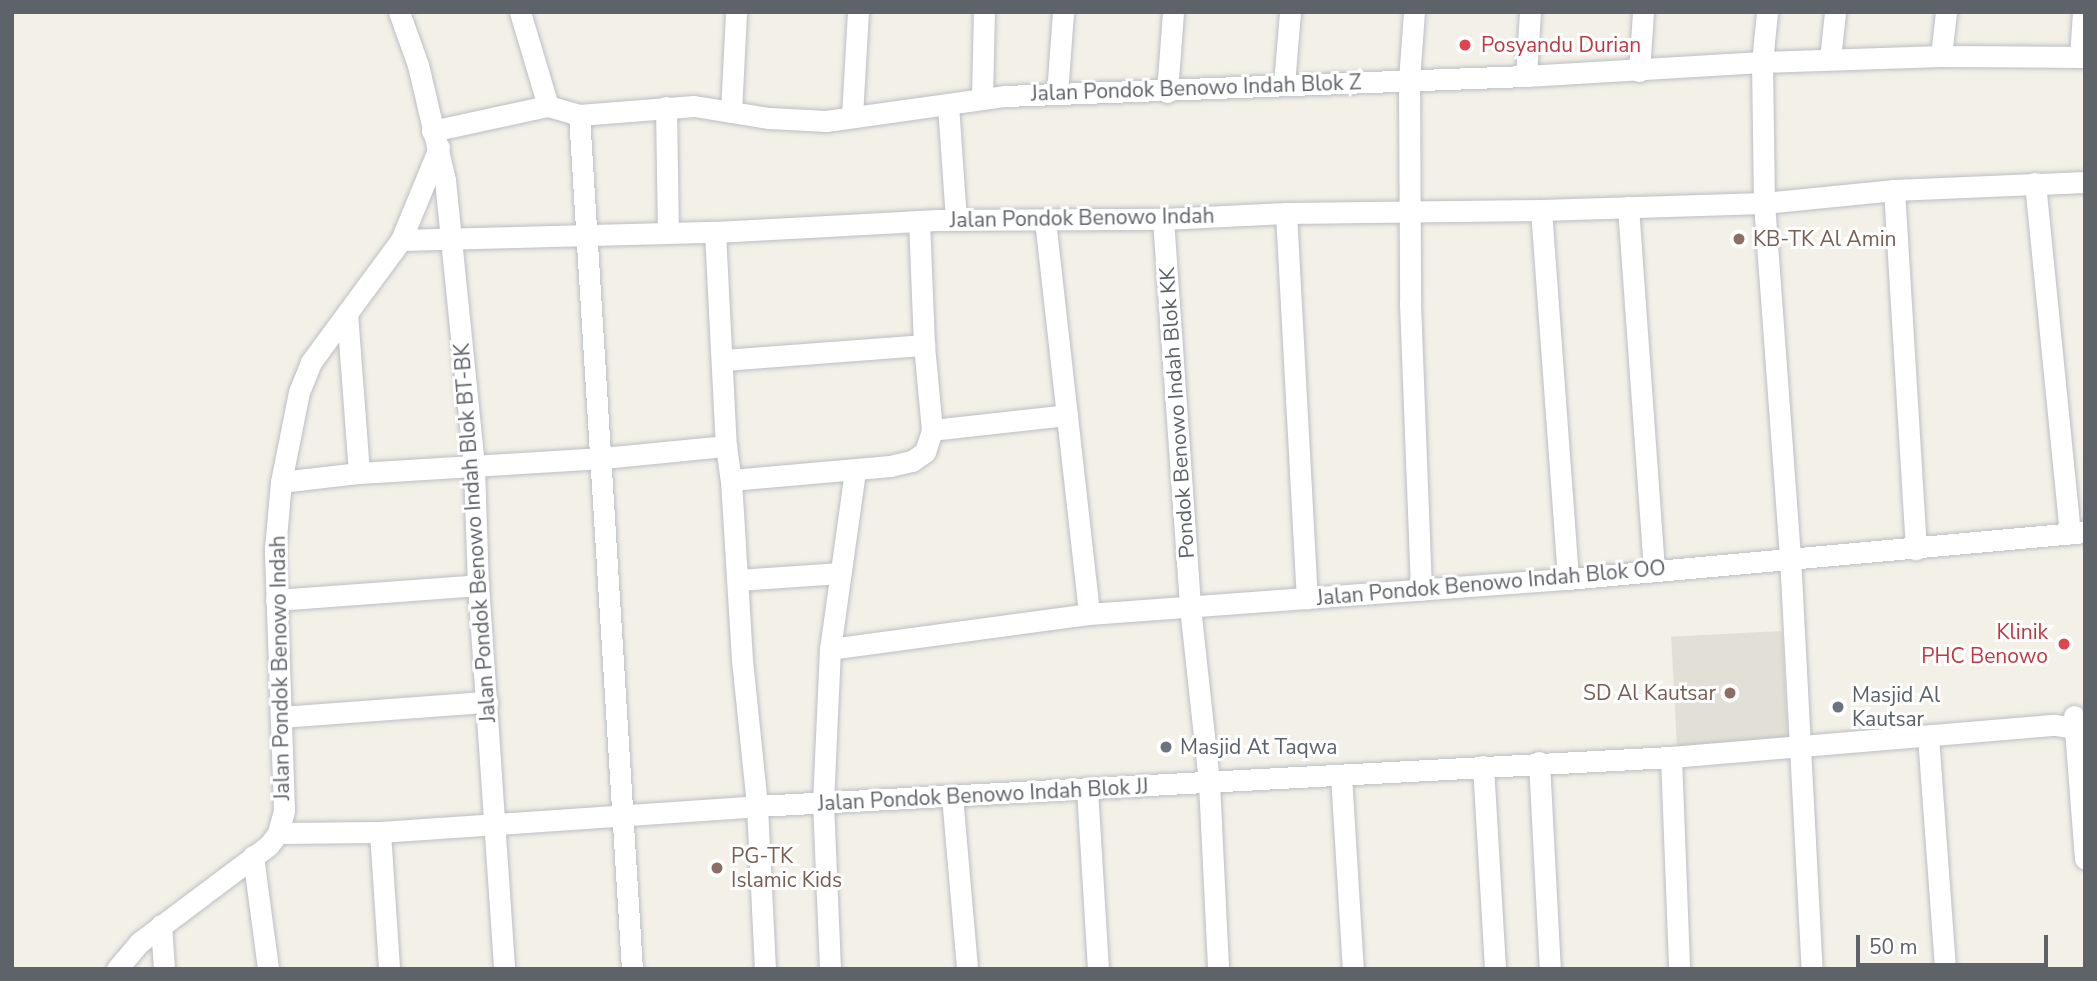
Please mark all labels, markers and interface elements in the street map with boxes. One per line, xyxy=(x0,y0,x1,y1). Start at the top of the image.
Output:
place label: Posyandu Durian xyxy=(1481,32,1641,58)
marker: Posyandu Durian xyxy=(1455,35,1475,55)
street label: Jalan Pondok Benowo Indah Blok Z xyxy=(1030,70,1362,106)
street label: Jalan Pondok Benowo Indah xyxy=(949,203,1215,233)
place label: KB-TK Al Amin xyxy=(1753,226,1896,252)
marker: KB-TK Al Amin xyxy=(1731,231,1747,247)
street label: Pondok Benowo Indah Blok KK xyxy=(1154,267,1200,559)
street label: Jalan Pondok Benowo Indah Blok BT-BK xyxy=(449,343,501,723)
street label: Jalan Pondok Benowo Indah xyxy=(265,535,295,801)
street label: Jalan Pondok Benowo Indah Blok OO xyxy=(1315,555,1667,611)
place label: Klinik PHC Benowo xyxy=(1921,619,2048,669)
marker: Klinik PHC Benowo xyxy=(2054,634,2074,654)
place label: SD Al Kautsar xyxy=(1583,680,1716,706)
place label: Masjid Al Kautsar xyxy=(1852,682,1940,732)
marker: SD Al Kautsar xyxy=(1722,685,1738,701)
marker: Masjid Al Kautsar xyxy=(1830,699,1846,715)
place label: Masjid At Taqwa xyxy=(1180,734,1337,760)
marker: Masjid At Taqwa xyxy=(1158,739,1174,755)
street label: Jalan Pondok Benowo Indah Blok JJ xyxy=(817,774,1149,816)
place label: PG-TK Islamic Kids xyxy=(731,843,842,893)
marker: PG-TK Islamic Kids xyxy=(709,860,725,876)
scale bar xyxy=(1859,922,2052,966)
text: 50 m xyxy=(1869,933,1918,961)

